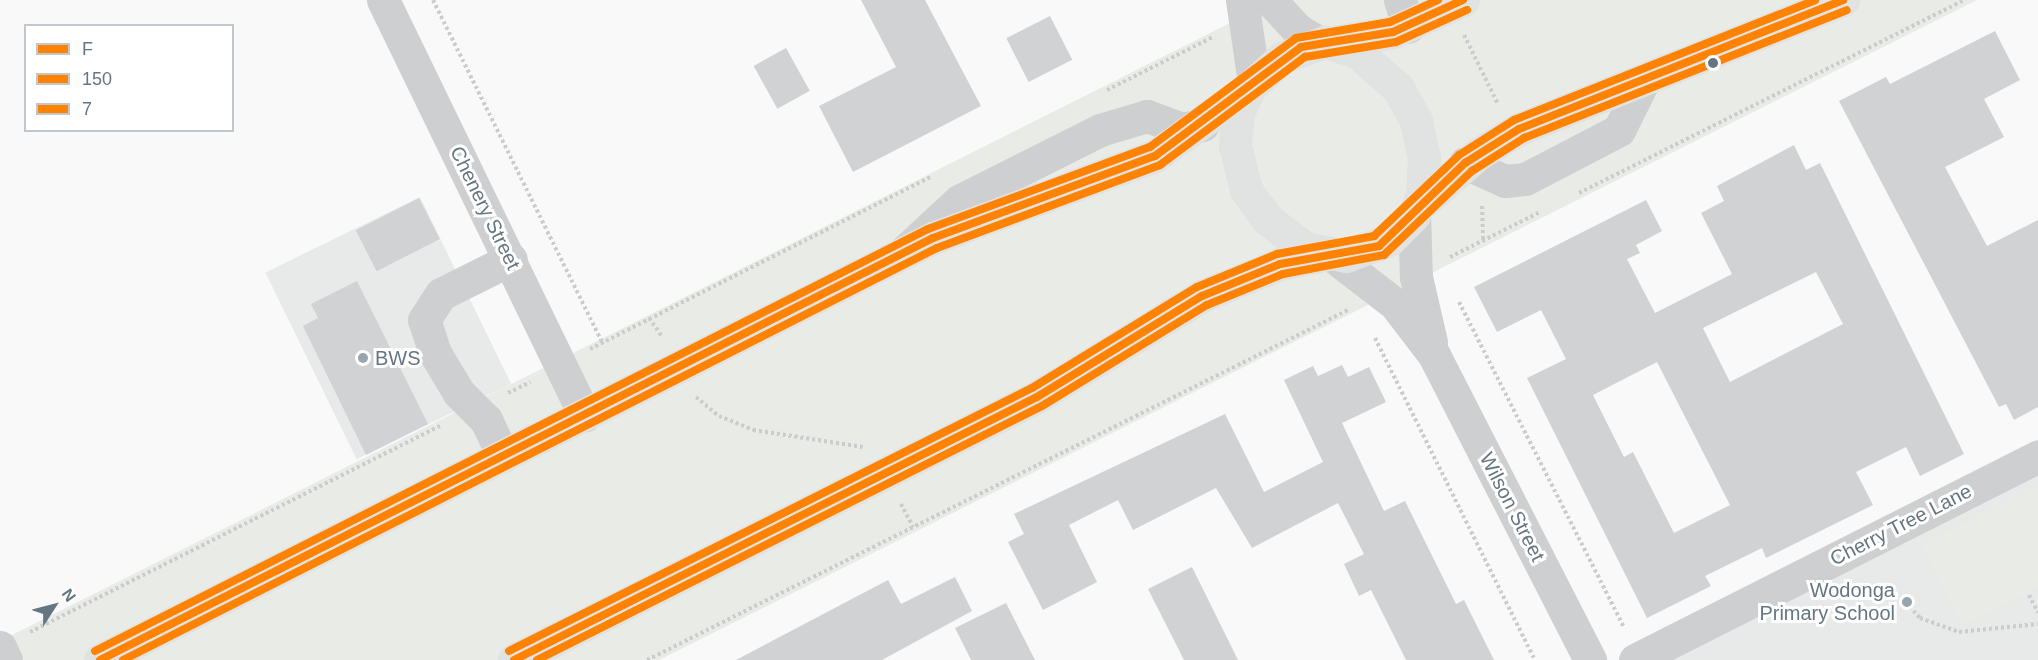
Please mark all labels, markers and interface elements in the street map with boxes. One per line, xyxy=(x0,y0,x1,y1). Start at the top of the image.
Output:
legend xyxy=(24,24,234,132)
text: F xyxy=(82,39,93,59)
unlabelled marker xyxy=(1707,57,1719,69)
text: 150 xyxy=(82,69,112,89)
text: 7 xyxy=(82,99,92,119)
street label: Chenery Street xyxy=(445,142,525,274)
place label: BWS xyxy=(375,346,421,370)
marker: BWS xyxy=(356,351,370,365)
street label: Wilson Street xyxy=(1474,449,1550,565)
street label: Cherry Tree Lane xyxy=(1826,479,1976,571)
north arrow xyxy=(24,576,84,636)
place label: Wodonga Primary School xyxy=(1759,578,1895,625)
text: N xyxy=(59,585,79,605)
marker: Wodonga Primary School xyxy=(1900,595,1914,609)

